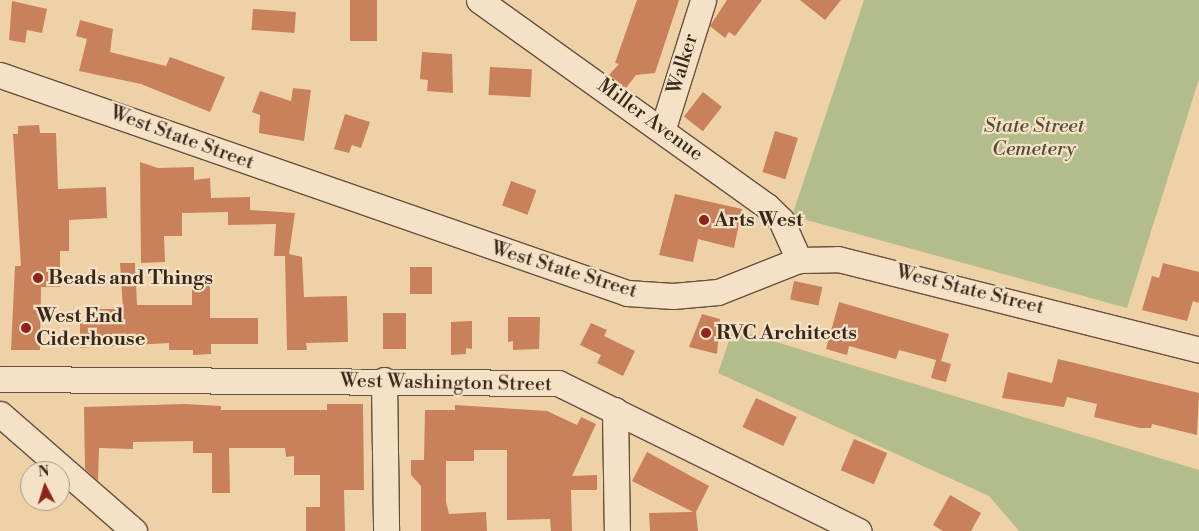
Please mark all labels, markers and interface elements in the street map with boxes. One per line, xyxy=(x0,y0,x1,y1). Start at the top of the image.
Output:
street label: Walker xyxy=(662,31,704,97)
street label: Miller Avenue xyxy=(592,74,708,166)
street label: West State Street xyxy=(107,101,257,175)
park label: State Street Cemetery xyxy=(984,115,1084,162)
place label: Arts West xyxy=(714,208,803,232)
marker: Arts West xyxy=(698,214,710,226)
street label: West State Street xyxy=(488,236,640,304)
street label: West State Street xyxy=(894,260,1046,320)
place label: Beads and Things xyxy=(48,266,213,290)
marker: Beads and Things xyxy=(32,272,44,284)
place label: West End Ciderhouse xyxy=(36,304,145,351)
place label: RVC Architects xyxy=(716,321,857,345)
marker: West End Ciderhouse xyxy=(20,322,32,334)
marker: RVC Architects xyxy=(700,327,712,339)
street label: West Washington Street xyxy=(340,369,552,397)
north arrow xyxy=(20,461,70,511)
text: N xyxy=(37,463,50,482)

